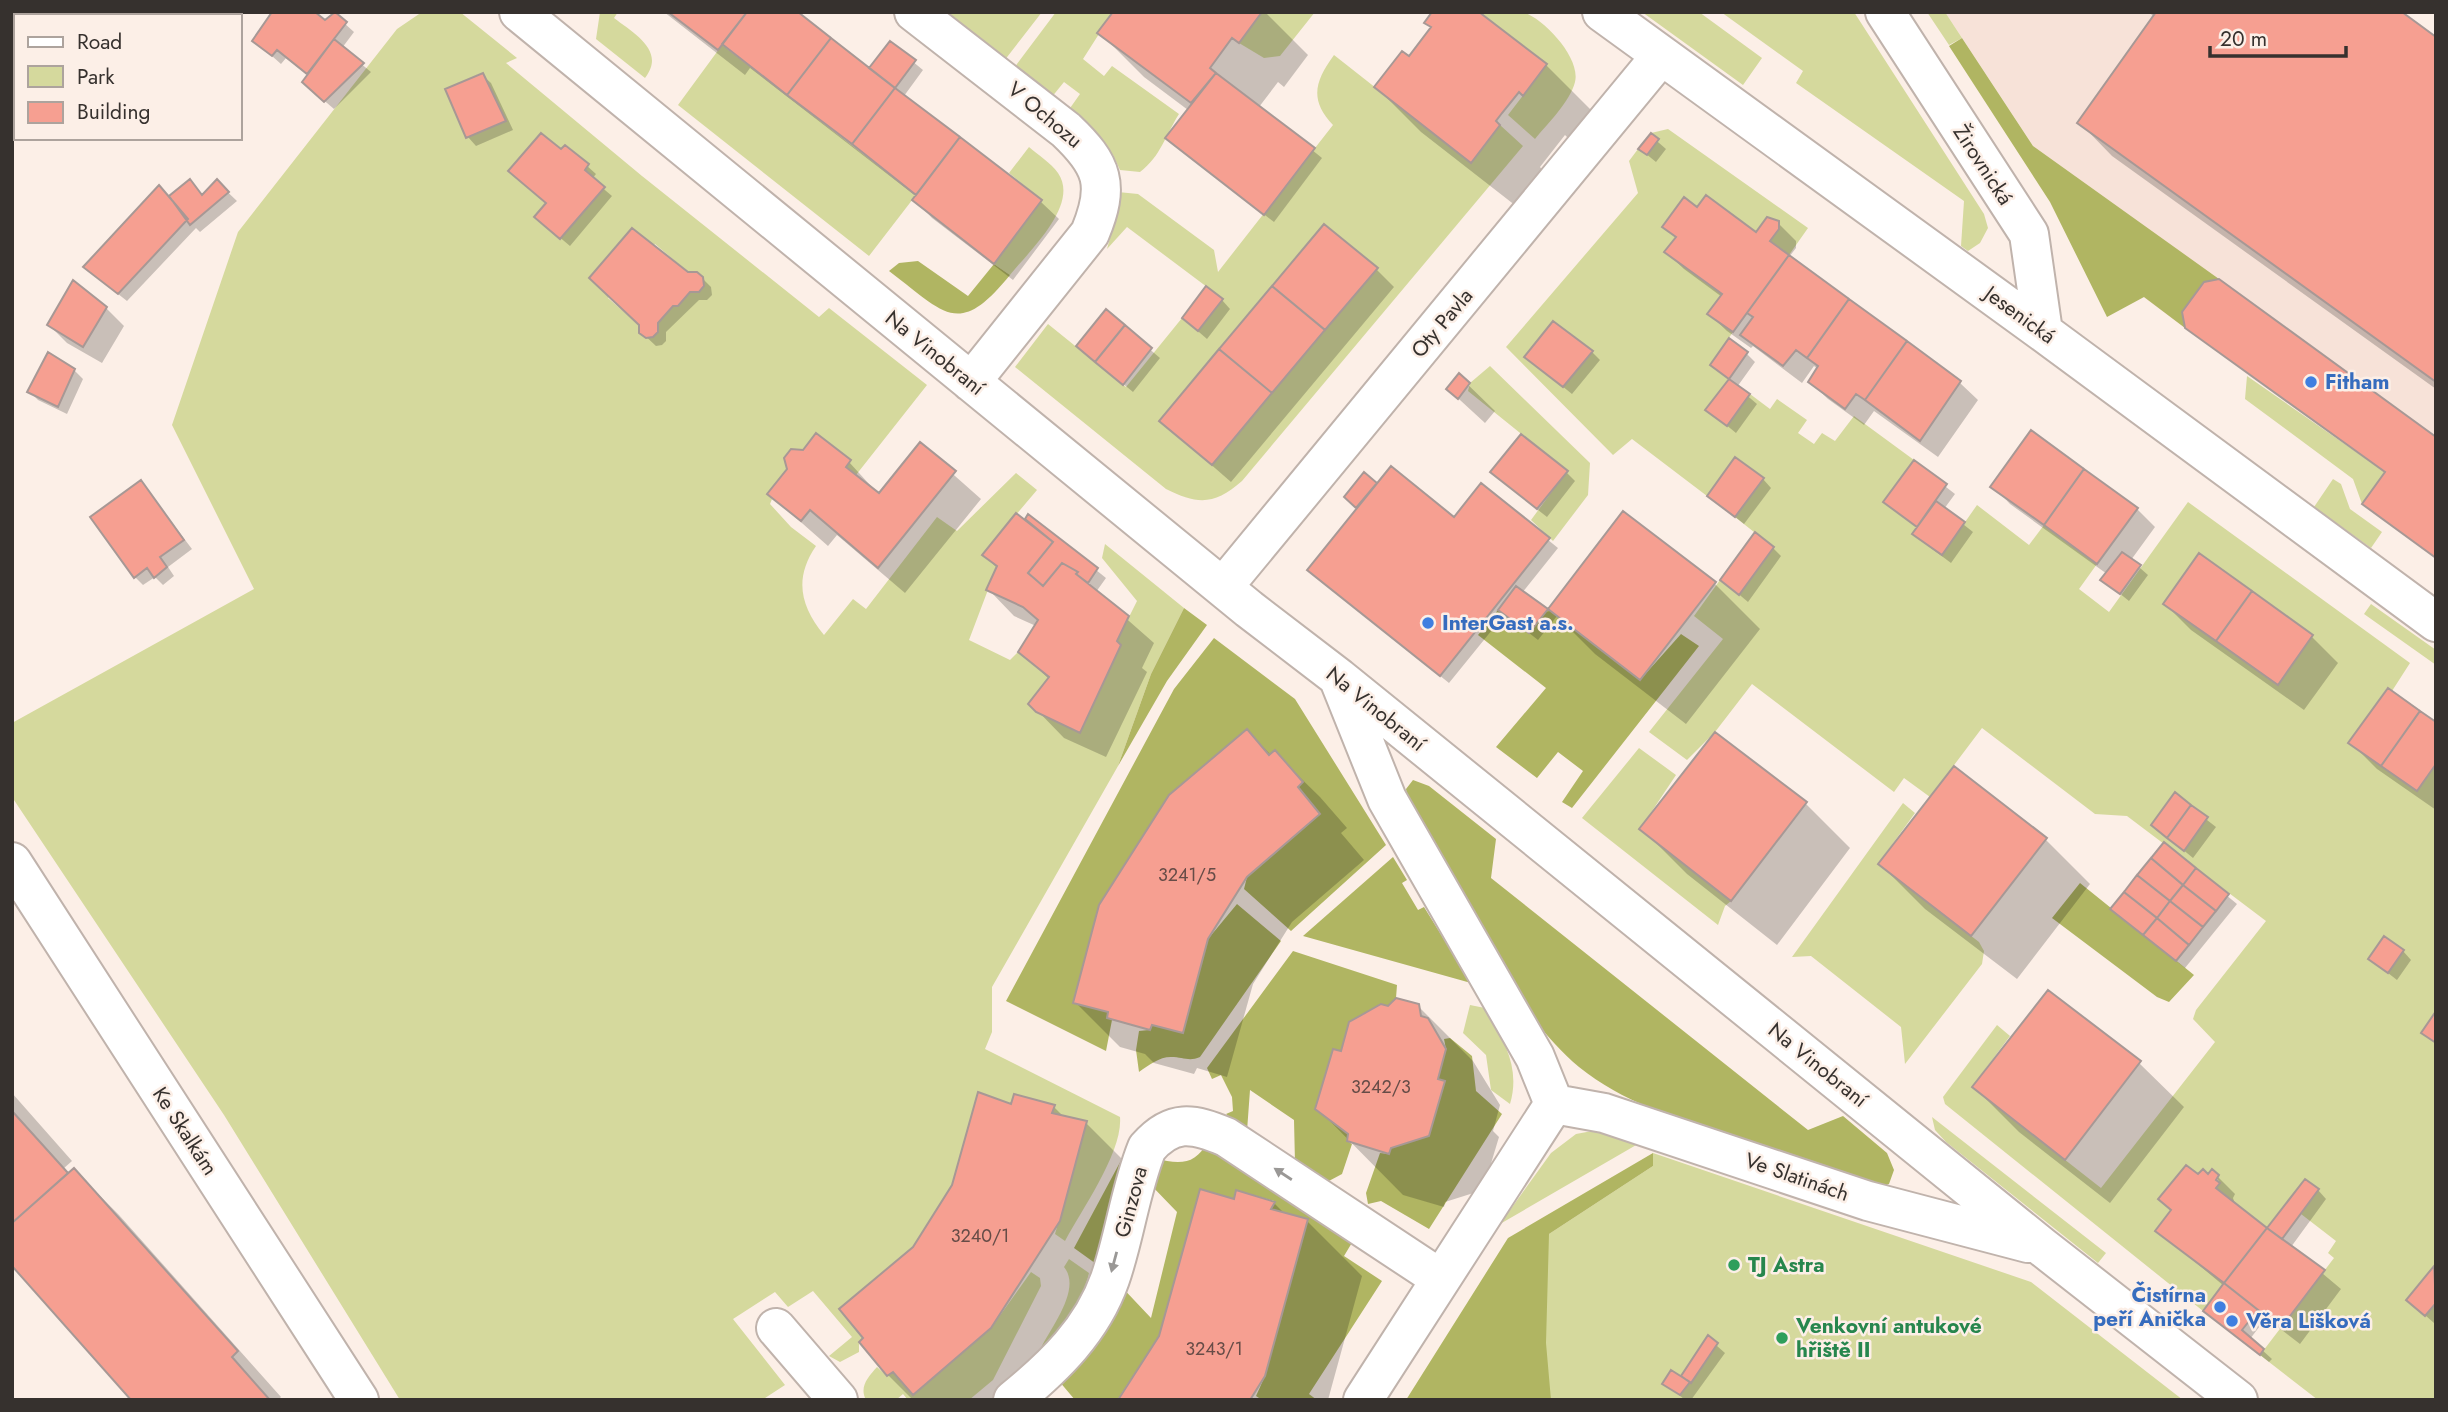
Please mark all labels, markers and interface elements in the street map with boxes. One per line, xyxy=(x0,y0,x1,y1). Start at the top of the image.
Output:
legend xyxy=(14,14,242,140)
scale bar xyxy=(2210,14,2346,58)
text: 20 m xyxy=(2220,24,2267,54)
text: Road xyxy=(77,27,122,57)
text: Park xyxy=(77,62,115,92)
street label: V Ochozu xyxy=(1001,75,1089,155)
text: Building xyxy=(77,97,150,127)
street label: Žirovnická xyxy=(1946,119,2020,211)
street label: Jesenická xyxy=(1976,277,2062,351)
street label: Oty Pavla xyxy=(1404,282,1480,364)
street label: Na Vinobraní xyxy=(879,304,992,403)
place label: Fitham xyxy=(2325,367,2390,397)
marker: Fitham xyxy=(2303,374,2319,390)
place label: InterGast a.s. xyxy=(1442,608,1574,638)
marker: InterGast a.s. xyxy=(1420,615,1436,631)
street label: Na Vinobraní xyxy=(1320,660,1433,759)
house number: 3241/5 xyxy=(1158,862,1216,888)
street label: Na Vinobraní xyxy=(1762,1016,1875,1115)
house number: 3242/3 xyxy=(1351,1074,1411,1100)
street label: Ke Skalkám xyxy=(145,1081,225,1181)
street label: Ve Slatinách xyxy=(1741,1145,1853,1209)
street label: Ginzova xyxy=(1107,1163,1155,1241)
one-way arrow xyxy=(1273,1168,1293,1181)
house number: 3240/1 xyxy=(951,1223,1009,1249)
place label: TJ Astra xyxy=(1748,1250,1825,1280)
one-way arrow xyxy=(1109,1252,1119,1273)
marker: TJ Astra xyxy=(1726,1257,1742,1273)
place label: Čistírna peří Anička xyxy=(2093,1280,2206,1334)
marker: Čistírna peří Anička xyxy=(2212,1299,2228,1315)
place label: Věra Lišková xyxy=(2245,1306,2371,1336)
place label: Venkovní antukové hřiště II xyxy=(1795,1311,1982,1365)
marker: Věra Lišková xyxy=(2224,1313,2240,1329)
marker: Venkovní antukové hřiště II xyxy=(1774,1330,1790,1346)
house number: 3243/1 xyxy=(1185,1336,1243,1362)

